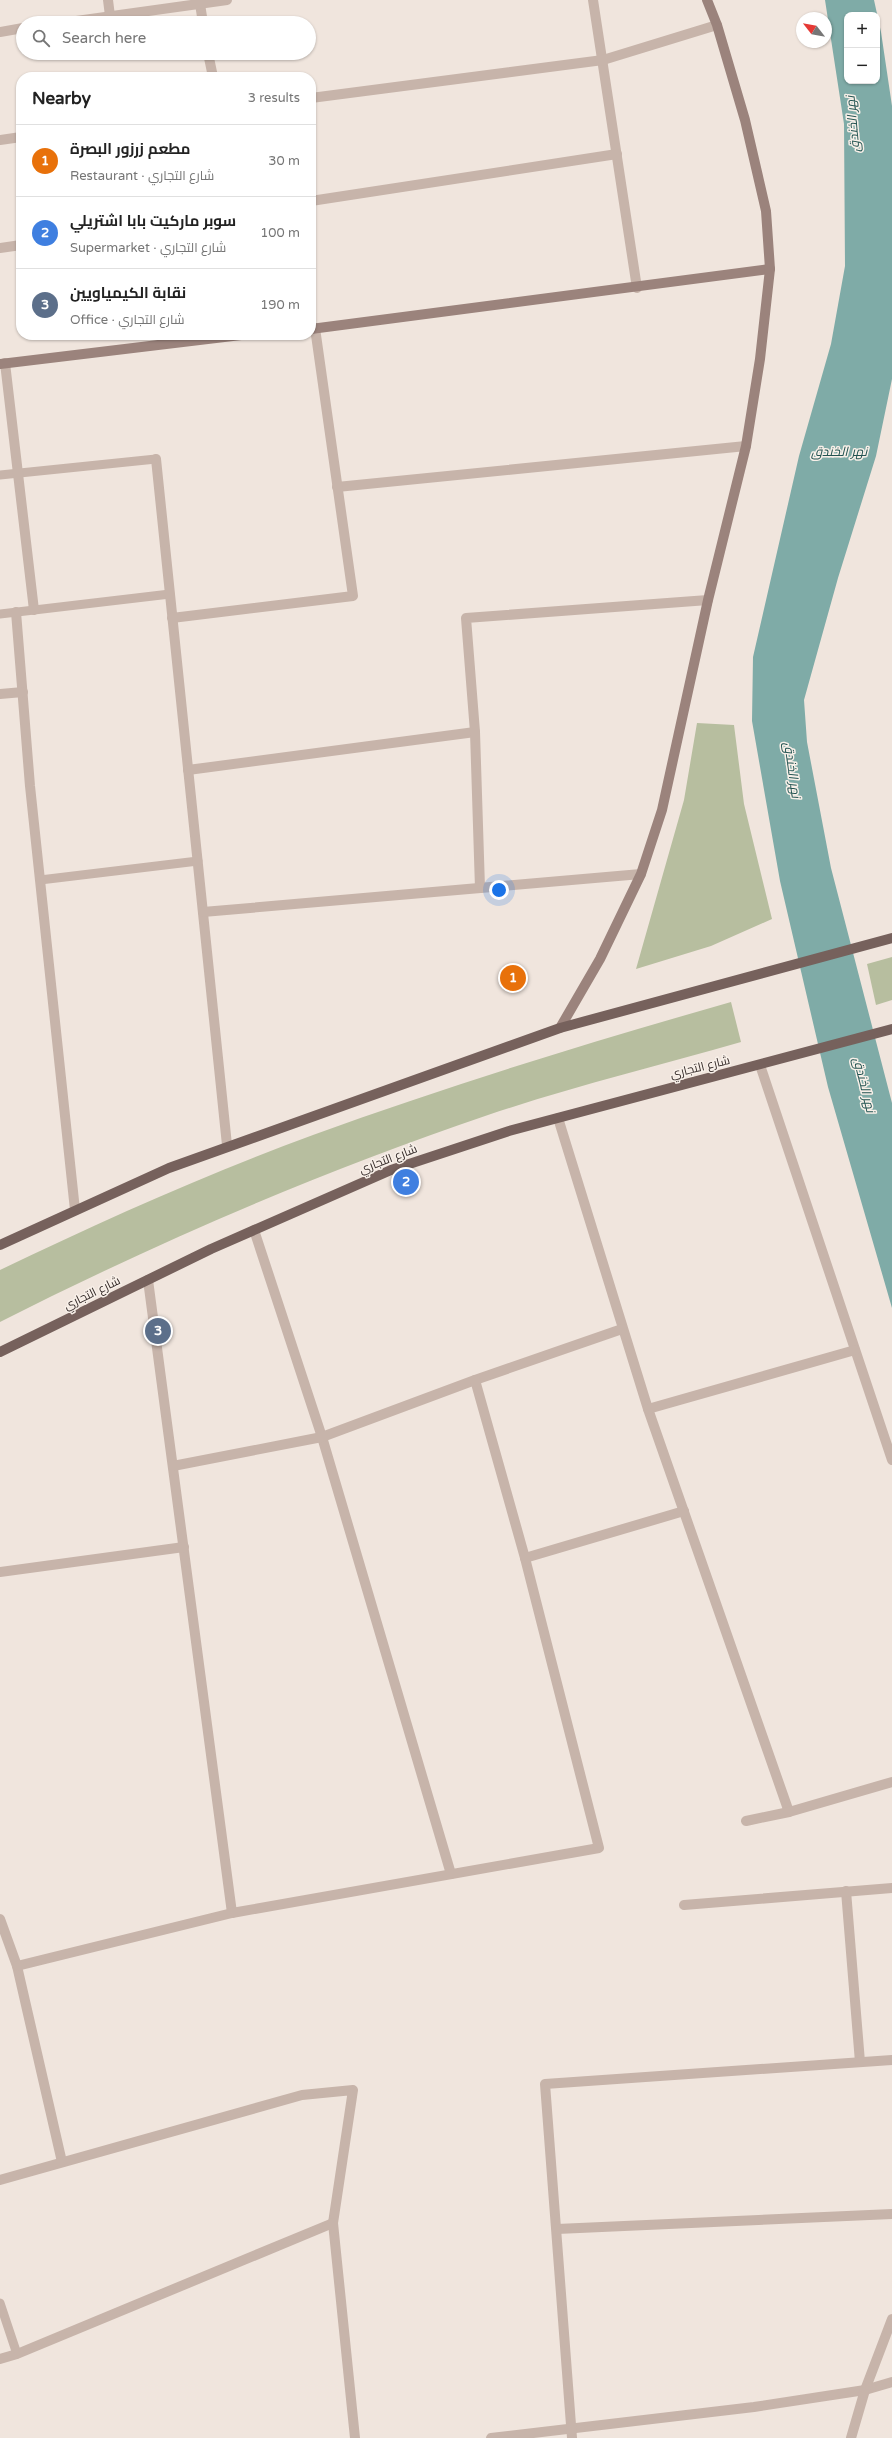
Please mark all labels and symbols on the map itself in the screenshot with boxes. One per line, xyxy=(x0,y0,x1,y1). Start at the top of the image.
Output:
north arrow xyxy=(796,12,832,48)
water label: نهر الخندق xyxy=(842,94,863,153)
water label: نهر الخندق xyxy=(811,444,869,460)
water label: نهر الخندق xyxy=(780,741,804,800)
your location xyxy=(489,880,509,900)
pin: 1 xyxy=(500,963,526,993)
street label: شارع التجاري xyxy=(669,1053,732,1084)
water label: نهر الخندق xyxy=(849,1056,879,1116)
street label: شارع التجاري xyxy=(357,1141,420,1179)
pin: 2 xyxy=(393,1167,419,1197)
street label: شارع التجاري xyxy=(61,1273,124,1315)
pin: 3 xyxy=(145,1316,171,1346)

